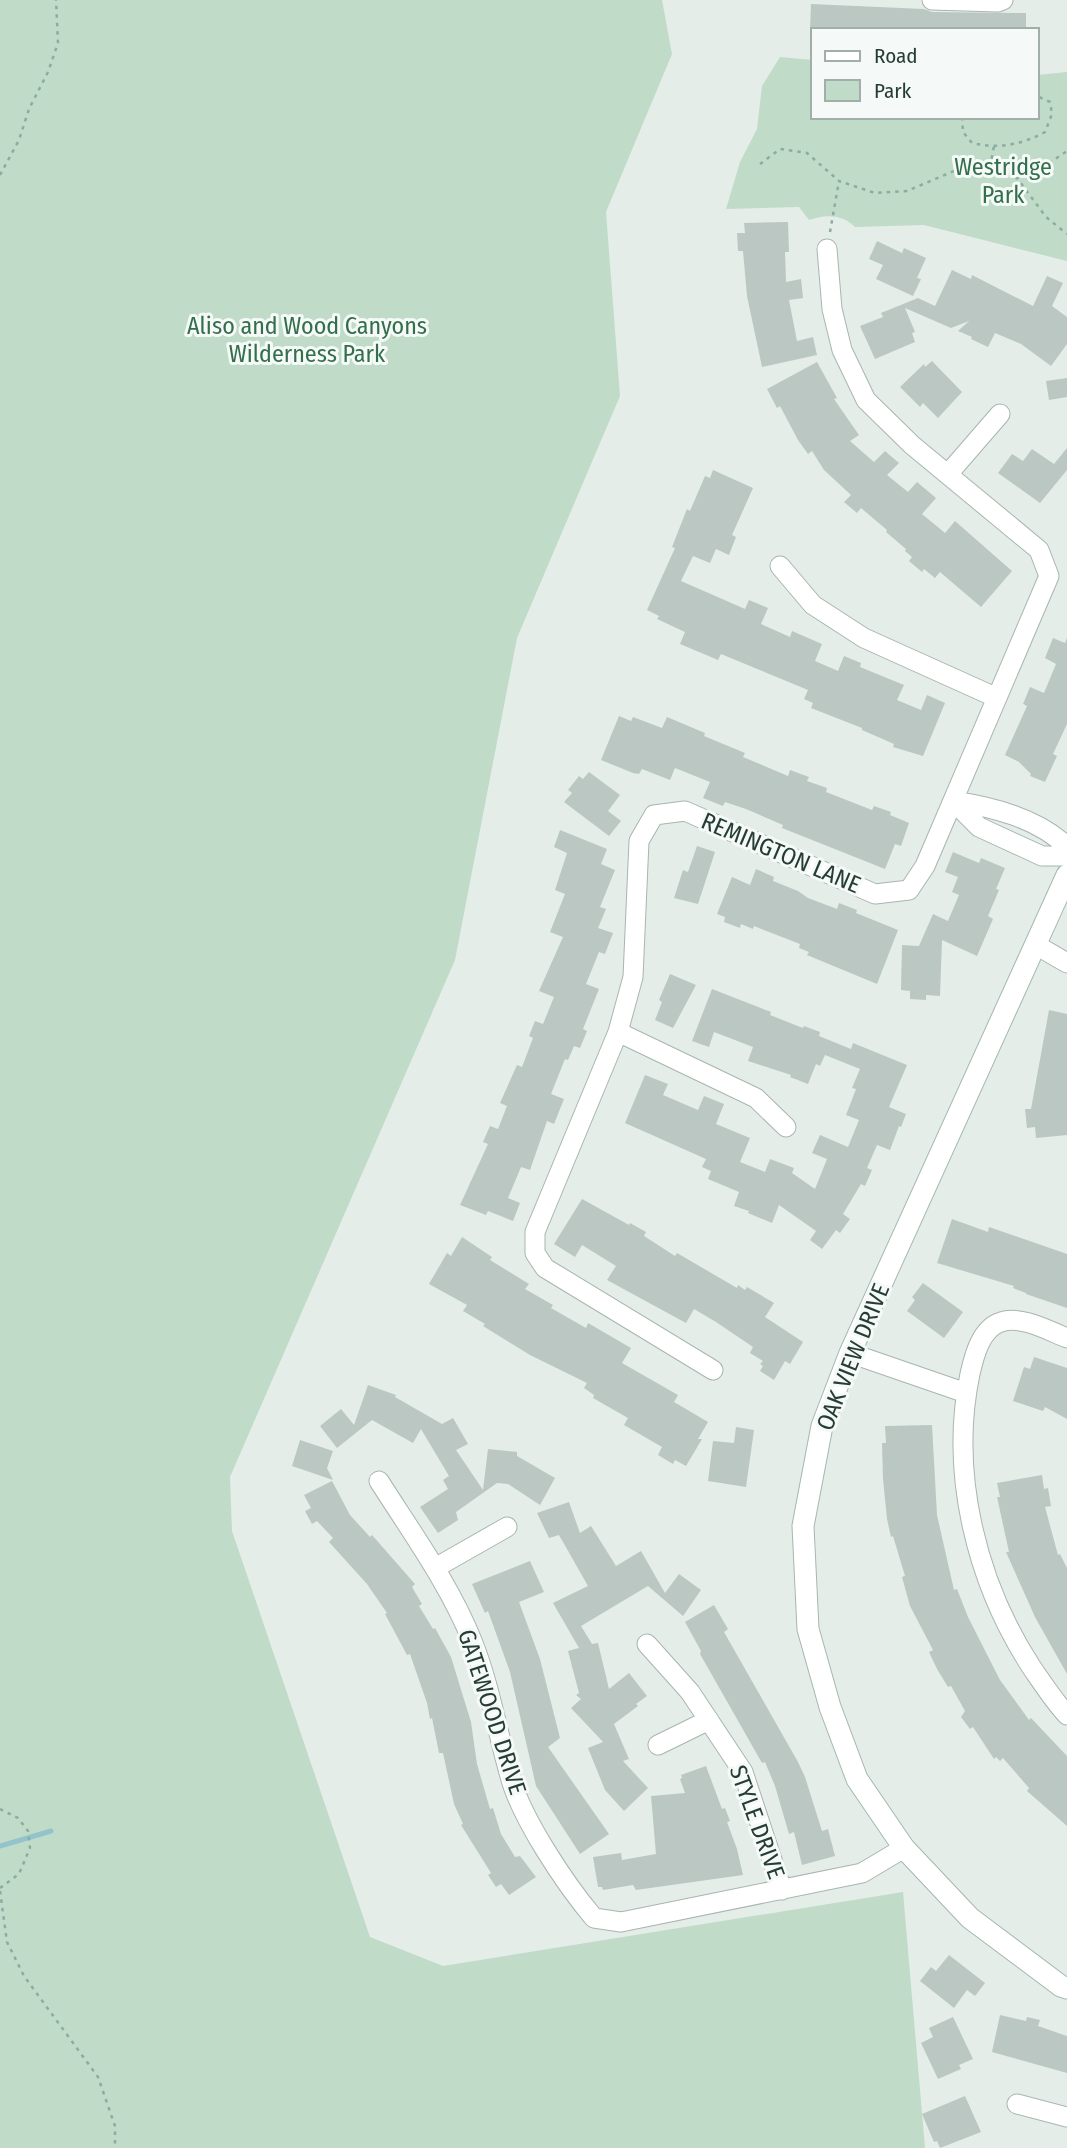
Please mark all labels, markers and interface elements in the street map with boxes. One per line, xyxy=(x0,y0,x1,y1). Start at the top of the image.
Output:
legend xyxy=(811,28,1039,119)
text: Road xyxy=(874,43,918,69)
text: Park xyxy=(874,78,912,104)
park label: Westridge Park xyxy=(954,153,1052,209)
park label: Aliso and Wood Canyons Wilderness Park xyxy=(187,312,427,368)
street label: REMINGTON LANE xyxy=(697,807,865,899)
street label: OAK VIEW DRIVE xyxy=(811,1279,895,1435)
street label: GATEWOOD DRIVE xyxy=(452,1626,532,1798)
street label: STYLE DRIVE xyxy=(724,1761,790,1883)

